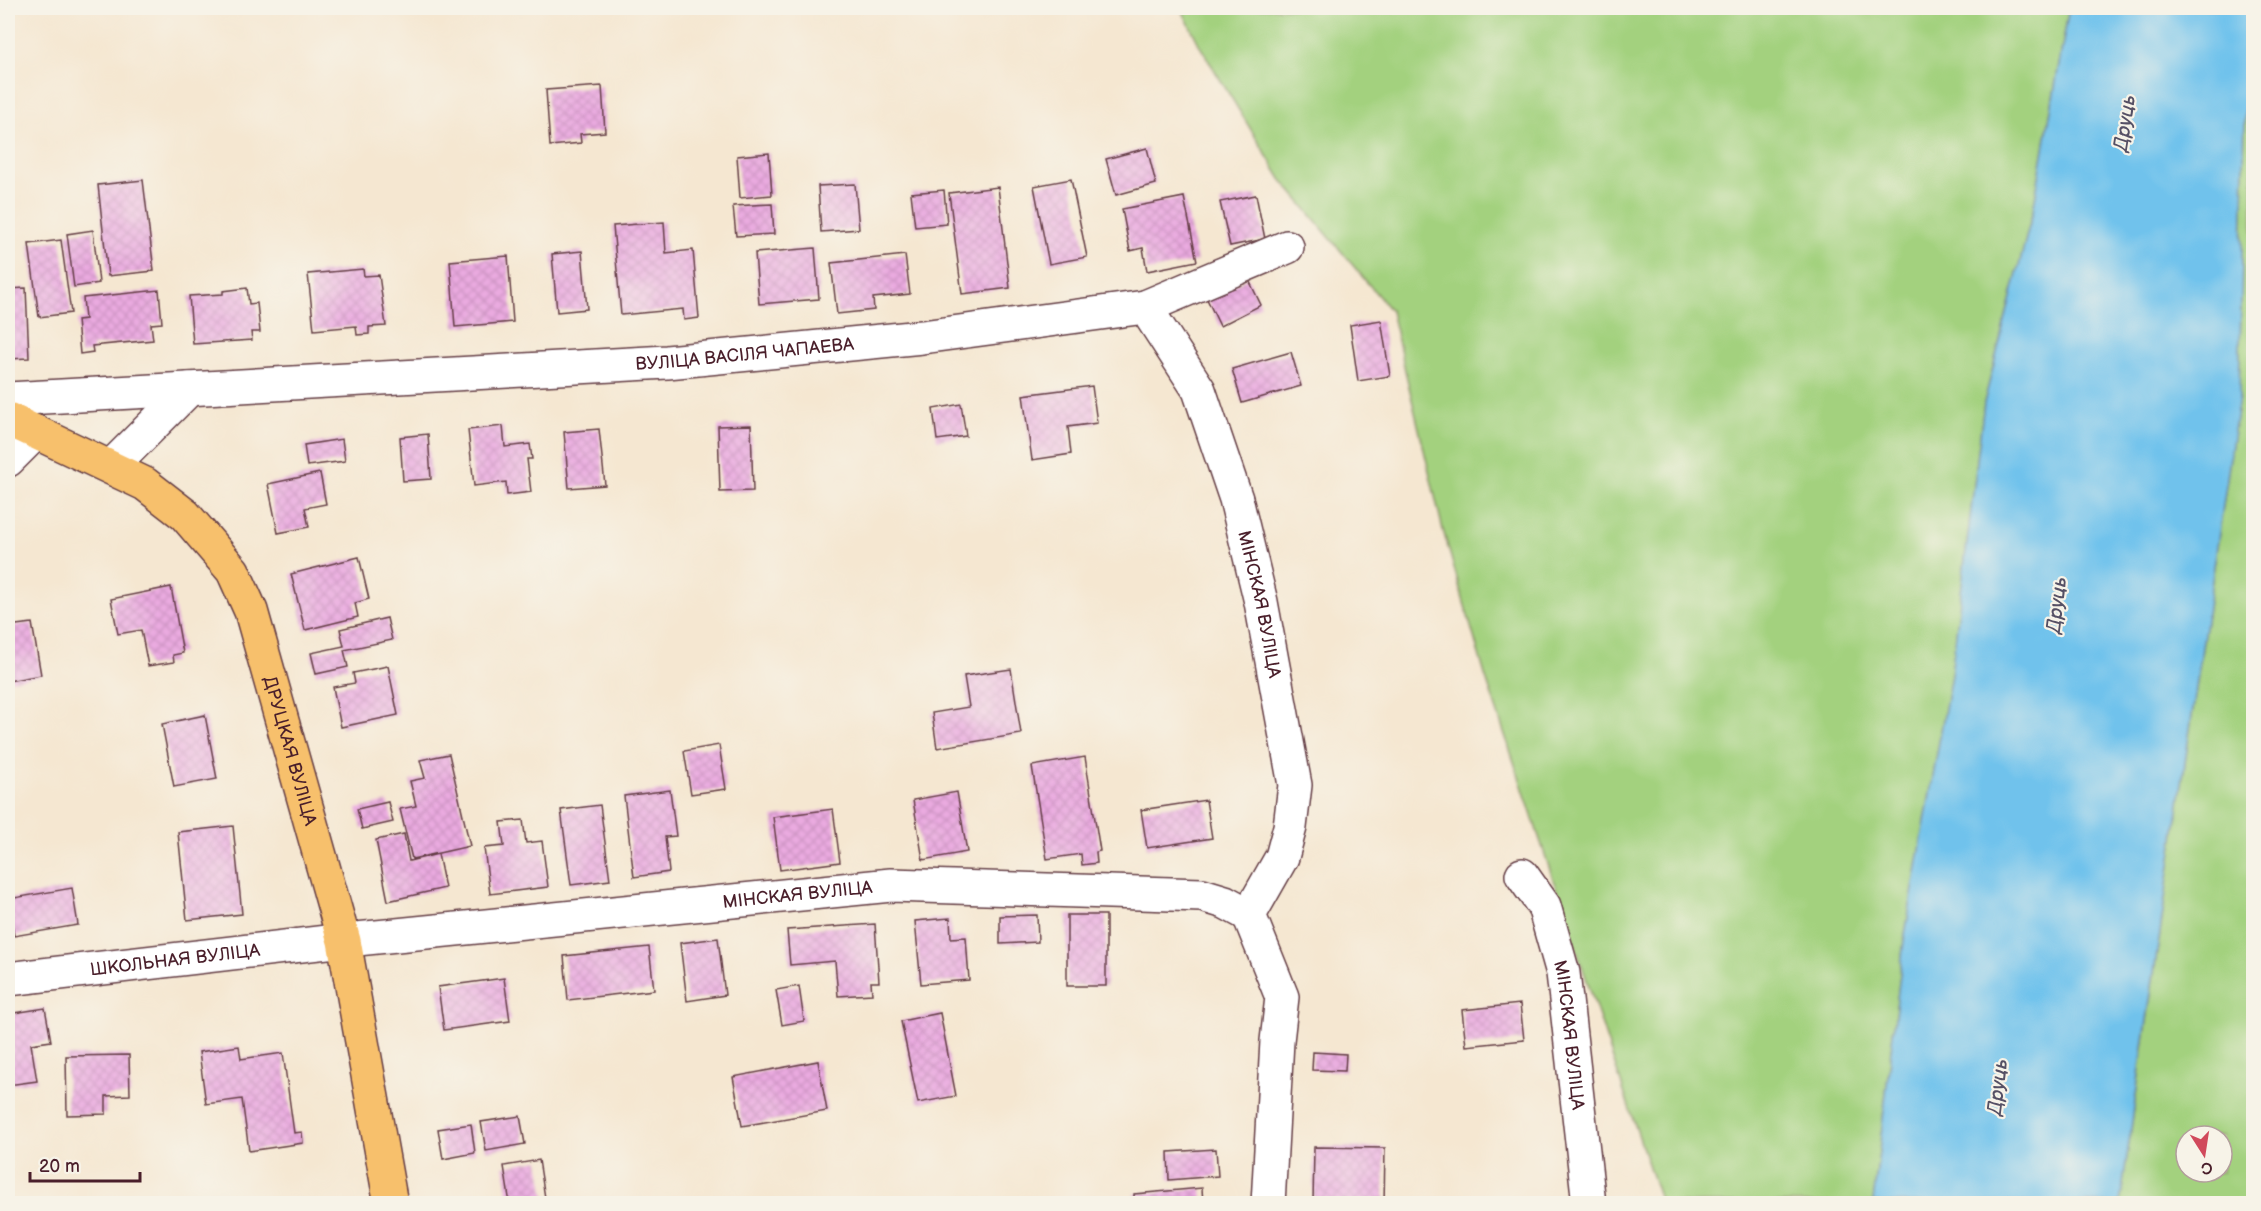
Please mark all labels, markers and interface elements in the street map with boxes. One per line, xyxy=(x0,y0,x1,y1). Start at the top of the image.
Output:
water label: Друць xyxy=(2108,93,2141,155)
street label: ВУЛІЦА ВАСІЛЯ ЧАПАЕВА xyxy=(635,334,855,375)
street label: МІНСКАЯ ВУЛІЦА xyxy=(1233,528,1285,680)
water label: Друць xyxy=(2041,576,2072,637)
street label: ДРУЦКАЯ ВУЛІЦА xyxy=(259,674,321,828)
street label: МІНСКАЯ ВУЛІЦА xyxy=(722,877,873,913)
street label: ШКОЛЬНАЯ ВУЛІЦА xyxy=(89,940,261,980)
street label: МІНСКАЯ ВУЛІЦА xyxy=(1549,958,1588,1111)
water label: Друць xyxy=(1982,1058,2013,1119)
north arrow xyxy=(2174,1124,2234,1184)
scale bar xyxy=(30,1145,140,1183)
text: 20 m xyxy=(39,1156,80,1177)
text: С xyxy=(2199,1157,2214,1178)

